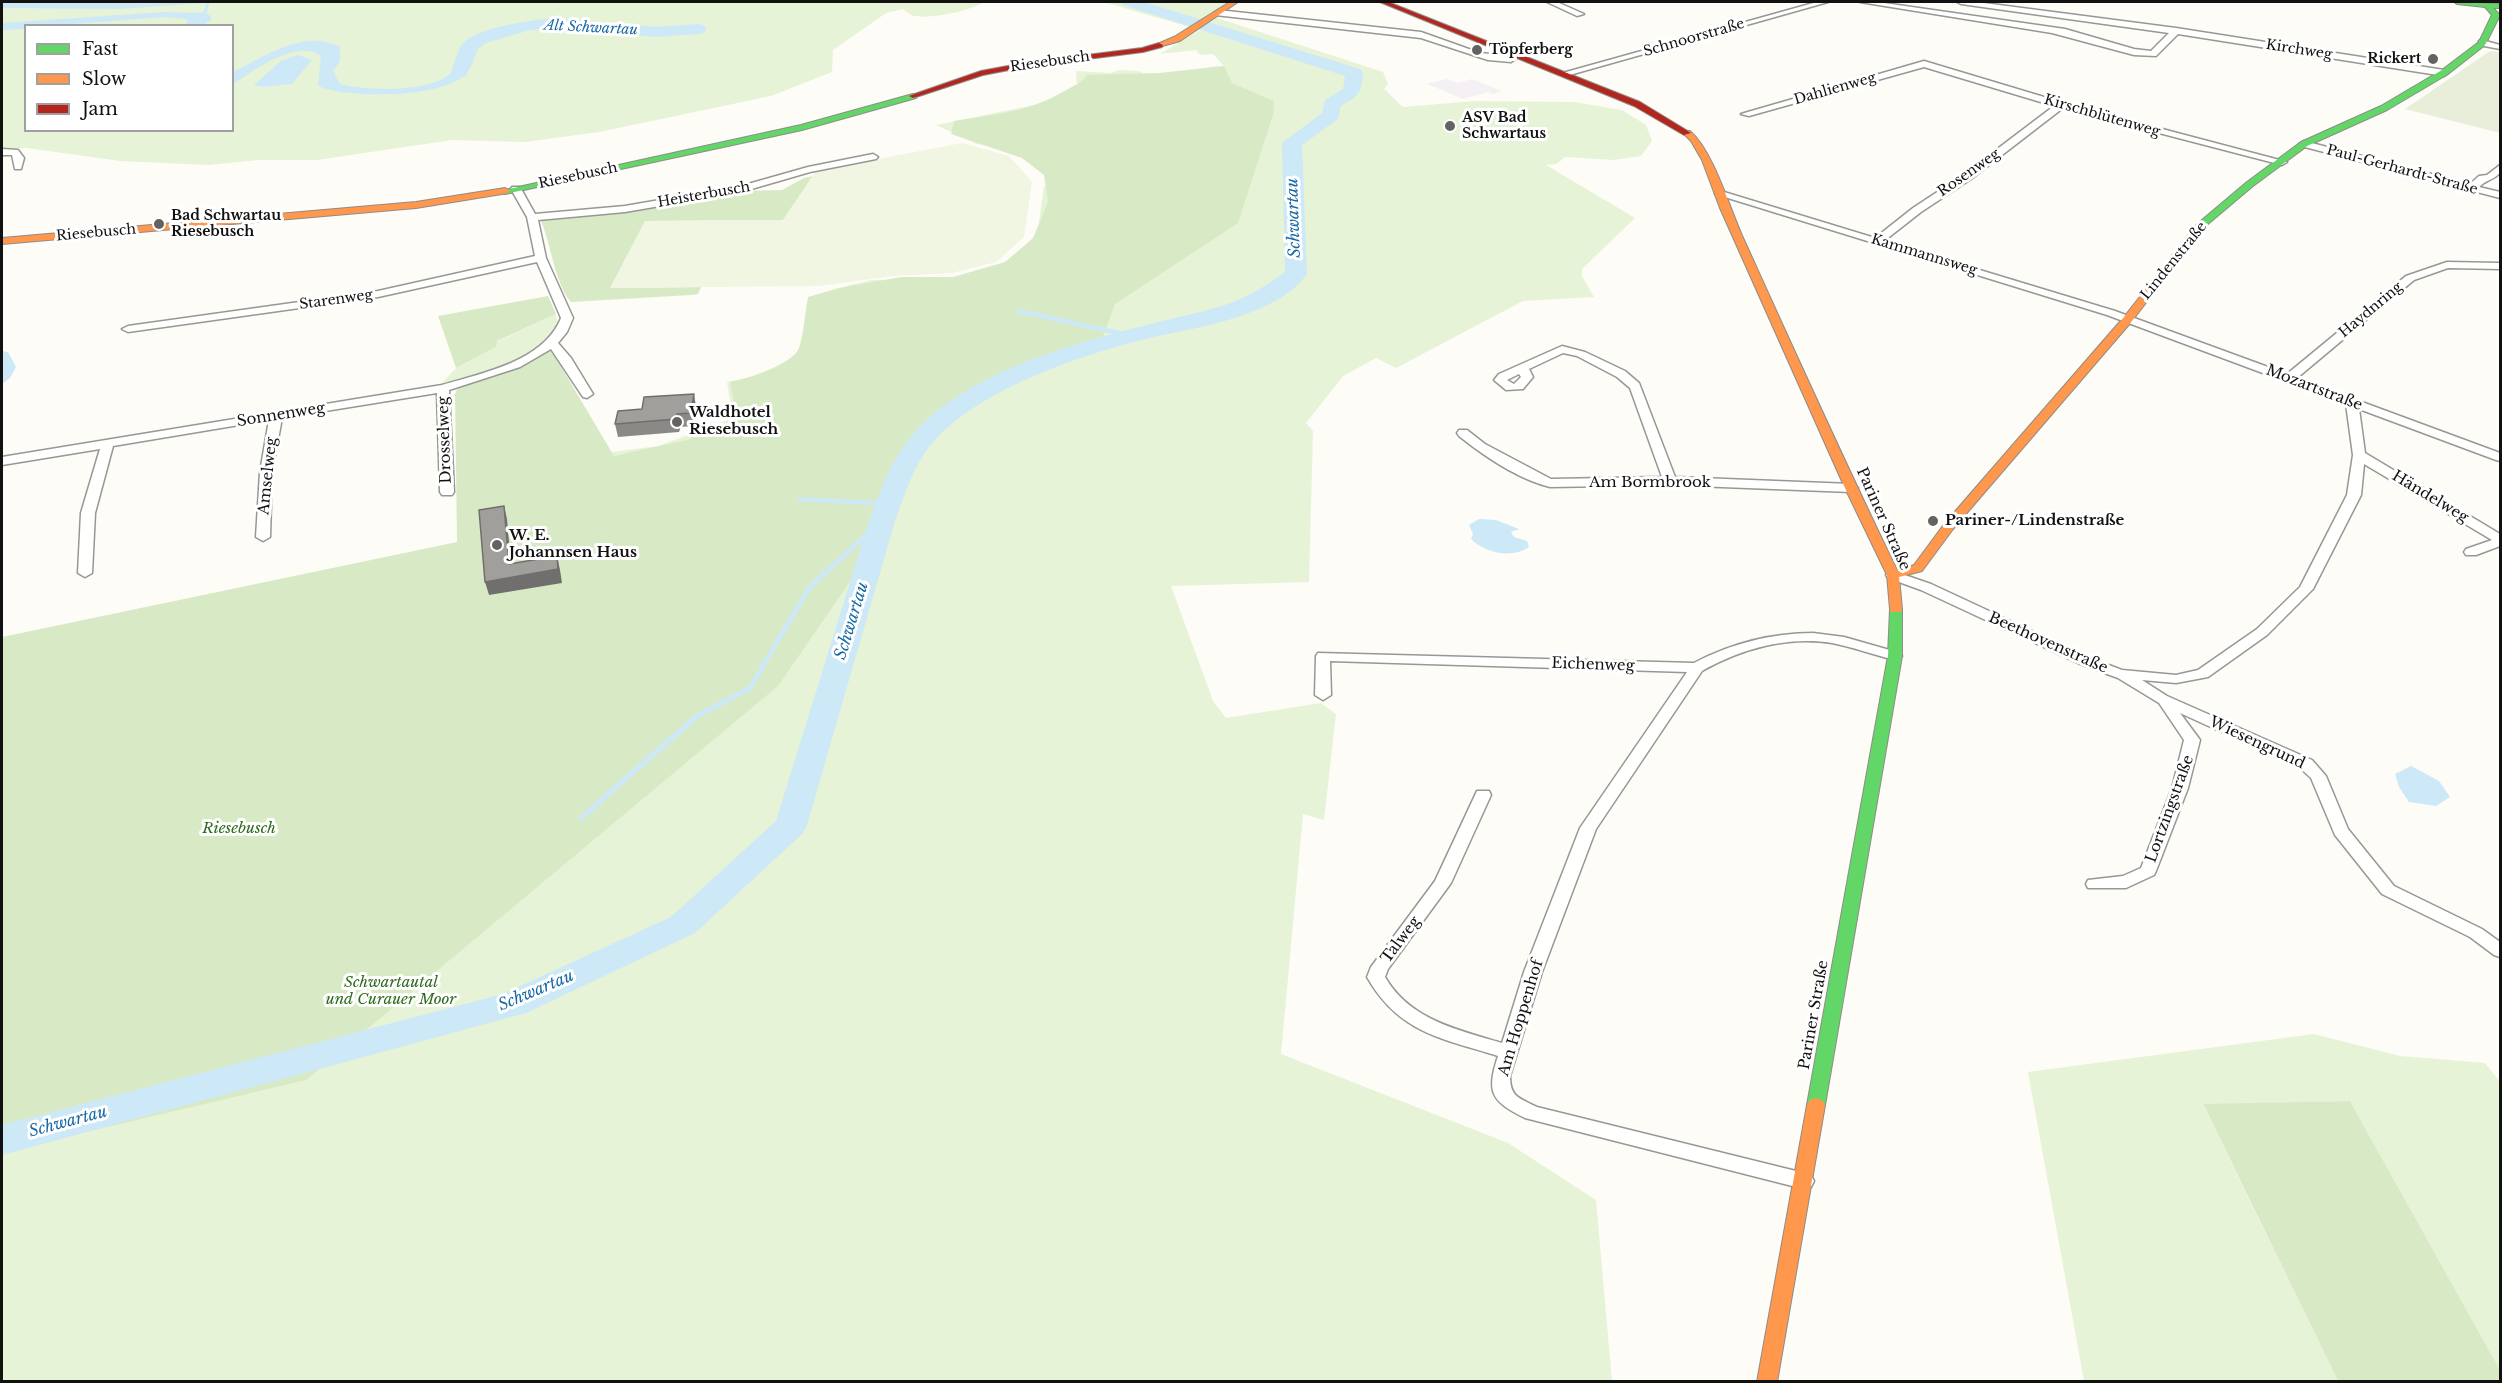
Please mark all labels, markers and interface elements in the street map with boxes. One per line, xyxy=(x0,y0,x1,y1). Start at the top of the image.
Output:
street label: Schnoorstraße xyxy=(1641,16,1747,60)
water label: Alt Schwartau xyxy=(544,17,638,39)
legend xyxy=(24,24,234,132)
street label: Kirchweg xyxy=(2265,36,2333,64)
text: Fast xyxy=(82,38,118,60)
place label: Töpferberg xyxy=(1489,42,1573,58)
marker: Töpferberg xyxy=(1470,43,1484,57)
street label: Riesebusch xyxy=(1009,48,1091,76)
place label: Rickert xyxy=(2367,51,2421,67)
marker: Rickert xyxy=(2426,52,2440,66)
text: Slow xyxy=(82,68,126,90)
street label: Dahlienweg xyxy=(1792,69,1878,109)
street label: Kirschblütenweg xyxy=(2042,91,2162,141)
text: Jam xyxy=(82,98,118,120)
place label: ASV Bad Schwartaus xyxy=(1462,110,1546,142)
marker: ASV Bad Schwartaus xyxy=(1443,119,1457,133)
street label: Paul-Gerhardt-Straße xyxy=(2325,142,2479,198)
street label: Rosenweg xyxy=(1935,146,2003,200)
street label: Riesebusch xyxy=(537,159,619,193)
water label: Schwartau xyxy=(1283,178,1305,258)
street label: Heisterbusch xyxy=(656,179,752,211)
place label: Bad Schwartau Riesebusch xyxy=(171,208,281,240)
marker: Bad Schwartau Riesebusch xyxy=(152,217,166,231)
street label: Lindenstraße xyxy=(2137,219,2211,303)
street label: Riesebusch xyxy=(55,221,137,245)
street label: Kammannsweg xyxy=(1869,231,1979,279)
street label: Haydnring xyxy=(2336,279,2406,341)
street label: Starenweg xyxy=(298,287,374,313)
street label: Mozartstraße xyxy=(2263,361,2365,415)
street label: Drosselweg xyxy=(434,396,456,484)
street label: Sonnenweg xyxy=(236,399,326,431)
place label: Waldhotel Riesebusch xyxy=(689,404,778,439)
marker: Waldhotel Riesebusch xyxy=(670,415,684,429)
street label: Amselweg xyxy=(255,436,281,516)
street label: Pariner Straße xyxy=(1852,465,1914,573)
street label: Händelweg xyxy=(2388,467,2472,527)
street label: Am Bormbrook xyxy=(1589,474,1711,492)
place label: Pariner-/Lindenstraße xyxy=(1945,512,2124,530)
marker: Pariner-/Lindenstraße xyxy=(1926,514,1940,528)
place label: W. E. Johannsen Haus xyxy=(509,527,637,562)
marker: W. E. Johannsen Haus xyxy=(490,538,504,552)
water label: Schwartau xyxy=(831,580,873,662)
street label: Beethovenstraße xyxy=(1986,609,2110,677)
street label: Eichenweg xyxy=(1551,655,1635,675)
street label: Wiesengrund xyxy=(2206,713,2308,773)
street label: Lortzingstraße xyxy=(2142,753,2198,865)
park label: Riesebusch xyxy=(202,820,276,838)
street label: Talweg xyxy=(1378,913,1424,967)
street label: Am Hoppenhof xyxy=(1495,958,1547,1078)
street label: Pariner Straße xyxy=(1796,959,1832,1071)
water label: Schwartau xyxy=(495,967,577,1015)
park label: Schwartautal und Curauer Moor xyxy=(326,974,456,1009)
water label: Schwartau xyxy=(27,1102,109,1142)

